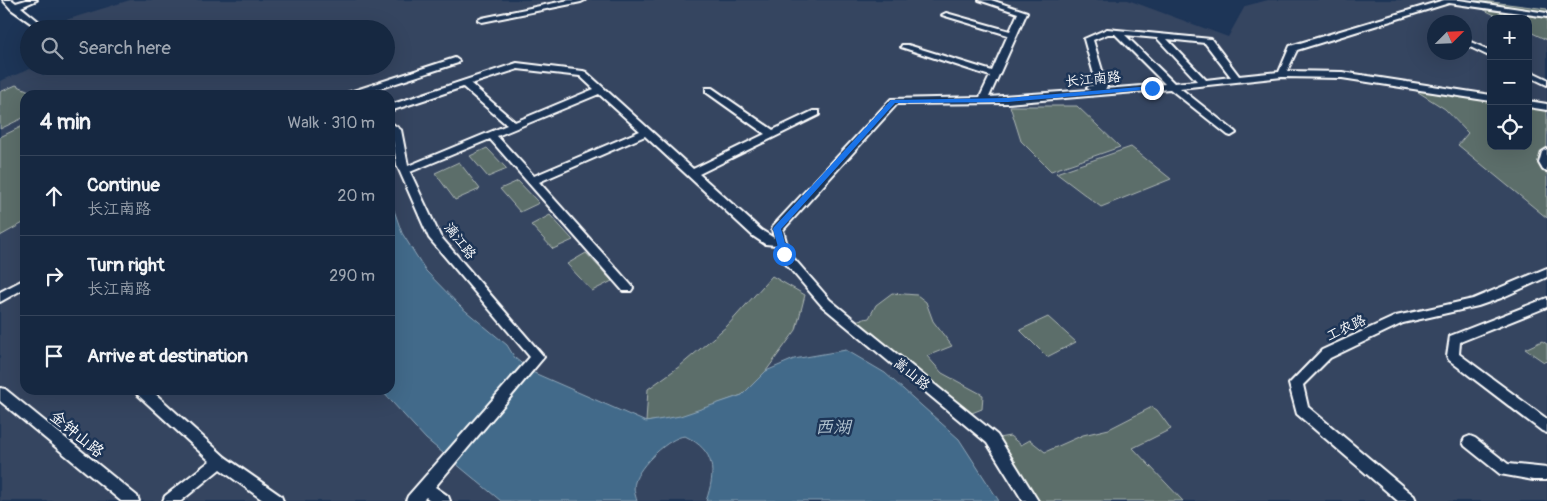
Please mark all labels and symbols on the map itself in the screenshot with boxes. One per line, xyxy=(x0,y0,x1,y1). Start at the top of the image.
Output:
north arrow xyxy=(1427,15,1472,60)
street label: 长江南路 xyxy=(1064,68,1122,90)
route end xyxy=(1141,77,1164,100)
street label: 漓江路 xyxy=(440,219,480,263)
route start xyxy=(773,243,796,266)
street label: 工农路 xyxy=(1323,311,1369,345)
street label: 嵩山路 xyxy=(890,354,934,394)
street label: 金钟山路 xyxy=(46,406,108,462)
water label: 西湖 xyxy=(815,416,853,439)

